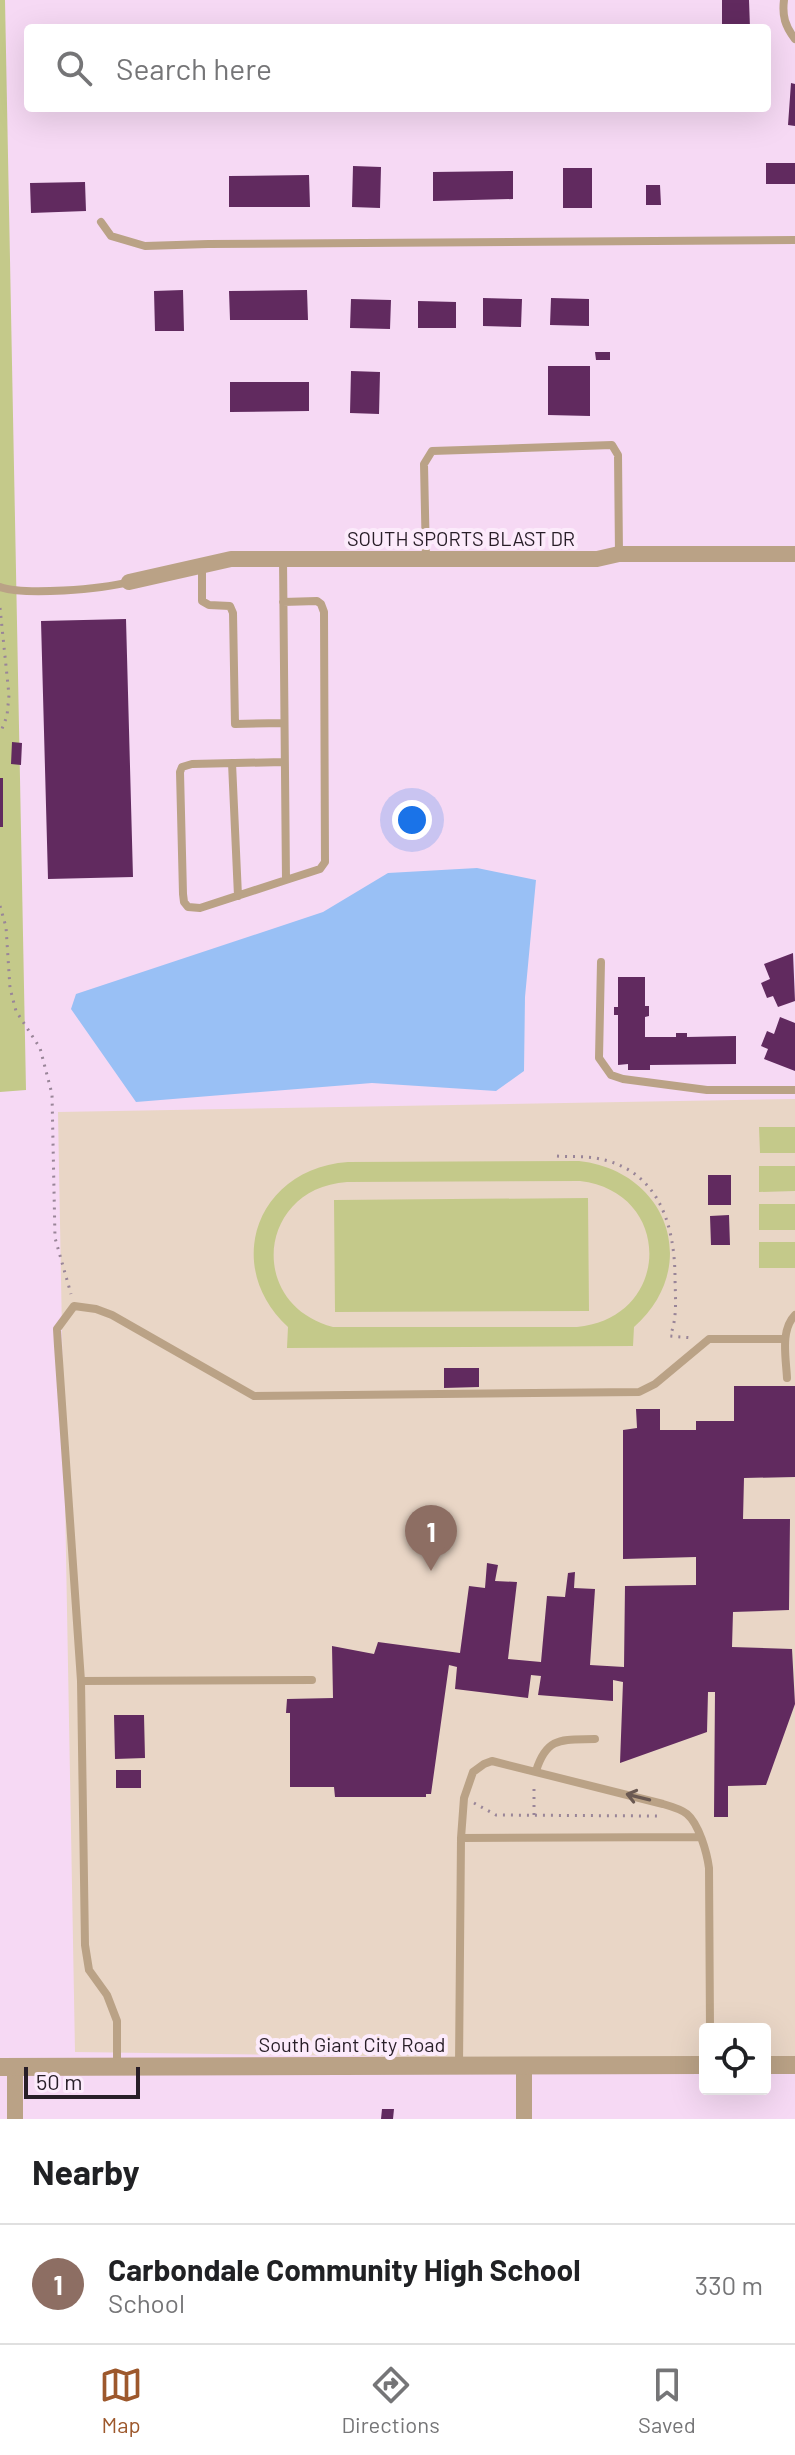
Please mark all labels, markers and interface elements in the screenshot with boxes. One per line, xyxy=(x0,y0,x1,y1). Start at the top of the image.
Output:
search box xyxy=(24,24,771,112)
icon: search xyxy=(52,46,96,90)
text: Search here xyxy=(116,50,272,86)
street label: SOUTH SPORTS BLAST DR xyxy=(347,526,575,550)
your location xyxy=(392,800,432,840)
pin: 1 xyxy=(405,1505,457,1571)
one-way arrow xyxy=(626,1789,652,1804)
map controls xyxy=(699,2023,771,2095)
button: locate xyxy=(699,2023,771,2095)
street label: South Giant City Road xyxy=(259,2032,445,2056)
scale bar xyxy=(24,2063,140,2099)
text: 50 m xyxy=(36,2068,82,2094)
text: Nearby xyxy=(32,2151,140,2192)
text: Carbondale Community High School xyxy=(108,2251,580,2287)
text: 1 xyxy=(53,2269,63,2300)
text: 330 m xyxy=(695,2269,763,2300)
text: School xyxy=(108,2287,185,2318)
tab: Map xyxy=(99,2363,143,2437)
tab: Directions xyxy=(341,2363,440,2437)
tab: Saved xyxy=(638,2363,696,2437)

